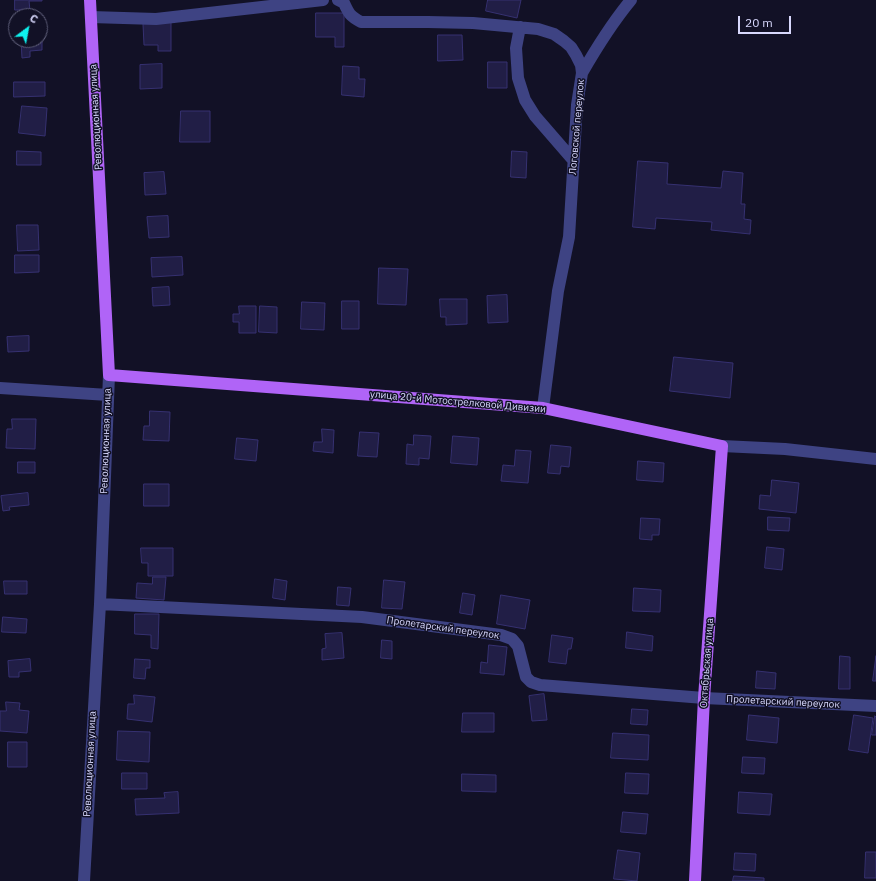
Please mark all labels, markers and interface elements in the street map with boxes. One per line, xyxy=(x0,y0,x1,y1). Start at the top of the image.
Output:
north arrow xyxy=(8,8,48,48)
scale bar xyxy=(740,8,793,34)
text: С xyxy=(27,11,41,27)
text: 20 m xyxy=(745,15,773,30)
street label: Революционная улица xyxy=(87,64,105,170)
street label: Логовской переулок xyxy=(567,79,587,175)
street label: Революционная улица xyxy=(98,388,114,494)
street label: улица 20-й Мотострелковой Дивизии xyxy=(370,388,546,416)
street label: Пролетарский переулок xyxy=(386,614,500,642)
street label: Октябрьская улица xyxy=(698,617,716,709)
street label: Пролетарский переулок xyxy=(726,693,840,711)
street label: Революционная улица xyxy=(81,711,99,817)

